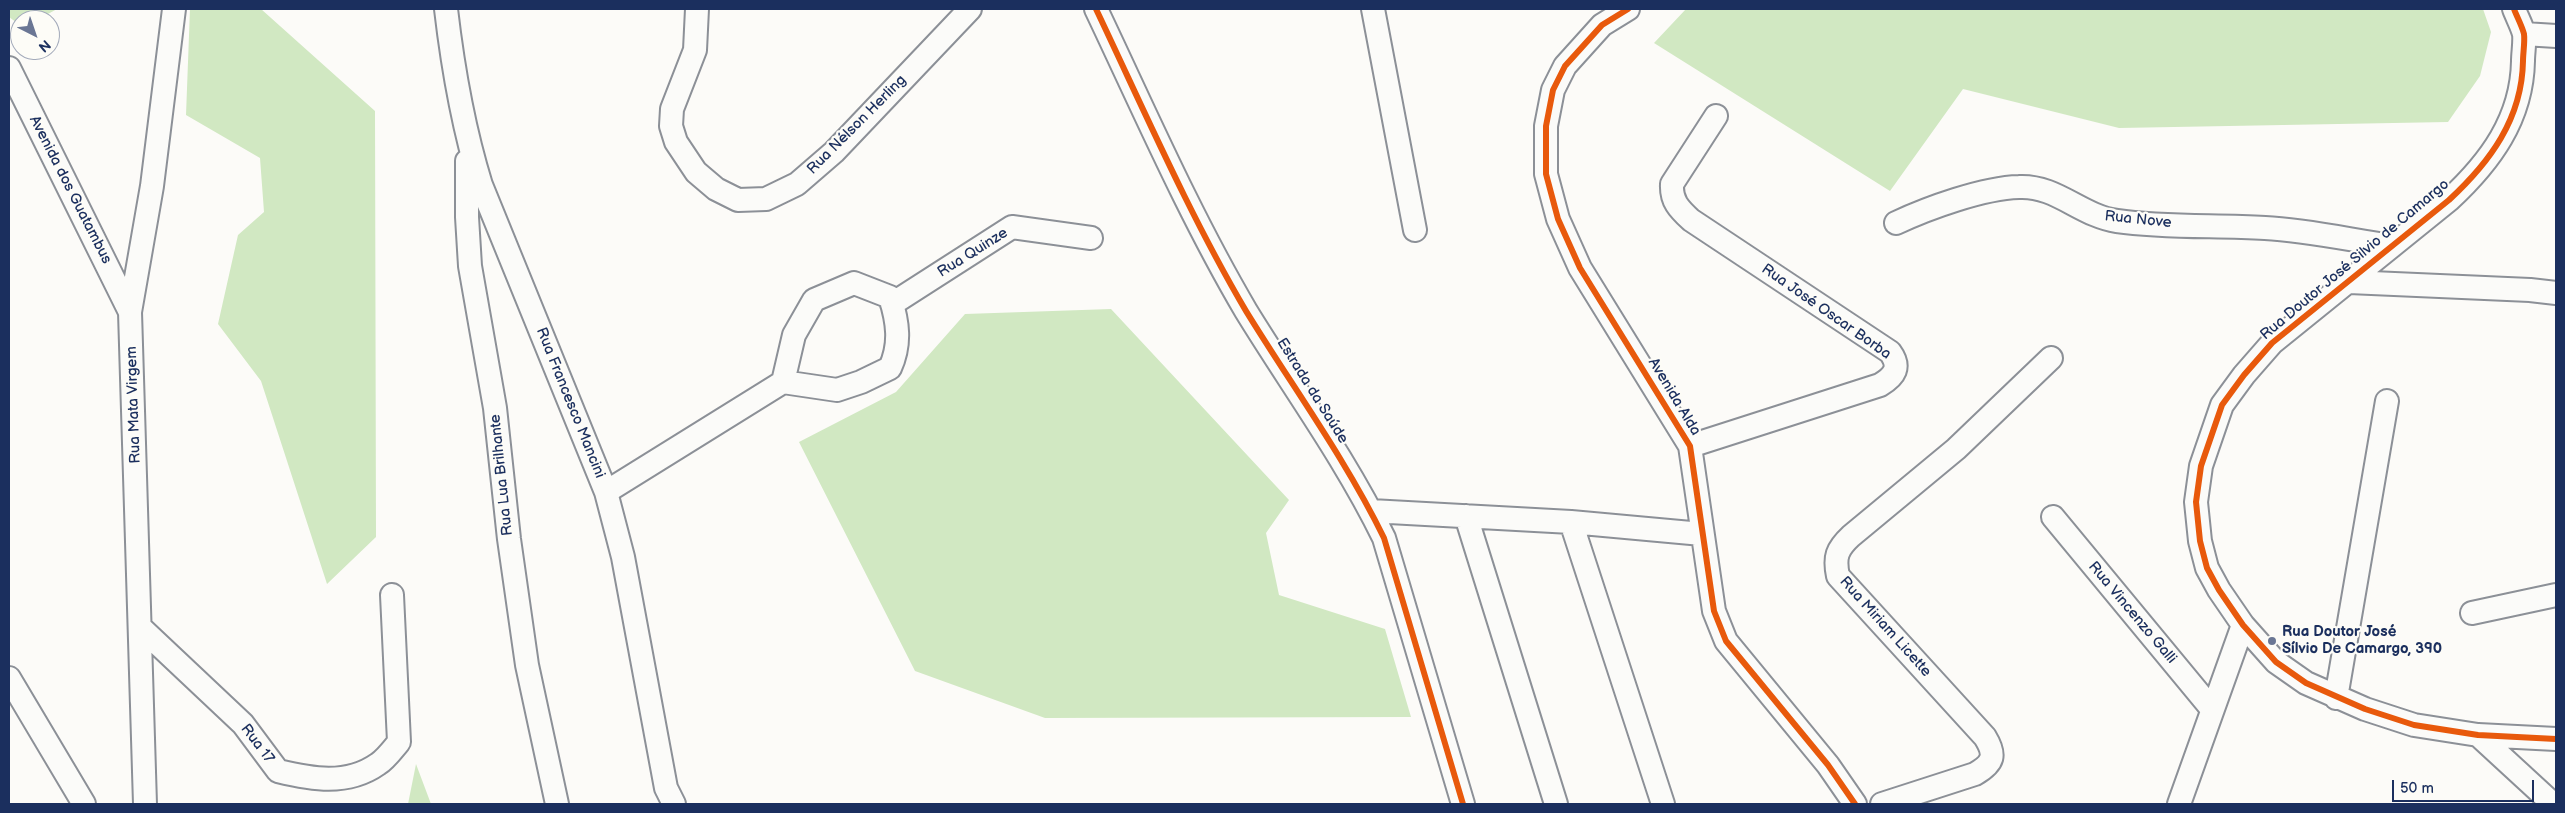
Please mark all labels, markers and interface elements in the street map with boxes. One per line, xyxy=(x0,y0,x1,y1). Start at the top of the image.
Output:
north arrow xyxy=(10,10,60,60)
text: N xyxy=(35,36,54,56)
street label: Rua Nélson Herling xyxy=(804,72,910,178)
street label: Avenida dos Guatambus xyxy=(25,113,115,267)
street label: Rua Doutor José Silvio de Camargo xyxy=(2257,176,2453,344)
street label: Rua Nove xyxy=(2104,208,2172,232)
street label: Rua Quinze xyxy=(935,224,1011,282)
street label: Rua José Oscar Borba xyxy=(1758,260,1894,364)
street label: Rua Francesco Mancini xyxy=(532,325,608,481)
street label: Estrada da Saúde xyxy=(1272,335,1352,447)
street label: Rua Mata Virgem xyxy=(123,346,145,464)
street label: Avenida Alda xyxy=(1644,355,1704,439)
street label: Rua Lua Brilhante xyxy=(487,413,517,537)
street label: Rua Vincenzo Galli xyxy=(2084,558,2180,668)
street label: Rua Miriam Licette xyxy=(1835,573,1935,681)
place label: Rua Doutor José Sílvio De Camargo, 390 xyxy=(2282,623,2442,658)
marker: Rua Doutor José Sílvio De Camargo, 390 xyxy=(2266,635,2278,647)
street label: Rua 17 xyxy=(236,721,278,767)
scale bar xyxy=(2395,770,2538,802)
text: 50 m xyxy=(2400,779,2434,798)

